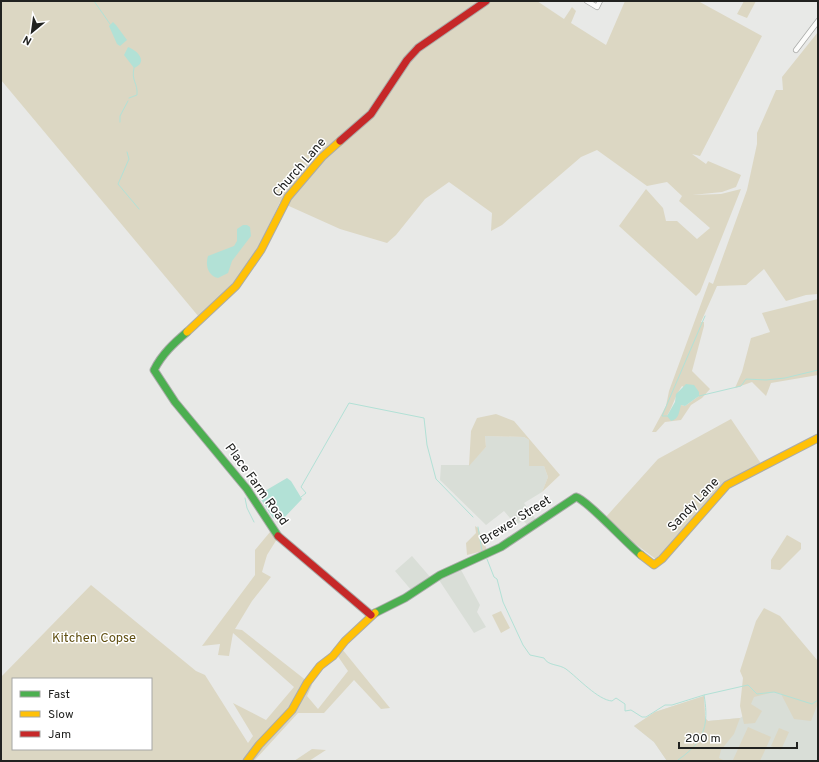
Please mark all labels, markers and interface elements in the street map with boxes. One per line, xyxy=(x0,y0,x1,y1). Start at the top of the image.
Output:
north arrow xyxy=(12,12,52,52)
text: N xyxy=(21,32,34,48)
street label: Church Lane xyxy=(270,135,330,201)
street label: Place Farm Road xyxy=(221,441,291,529)
street label: Sandy Lane xyxy=(665,475,723,535)
street label: Brewer Street xyxy=(478,493,554,549)
park label: Kitchen Copse xyxy=(52,631,136,647)
legend xyxy=(12,678,152,750)
text: Fast xyxy=(48,687,70,703)
text: Slow xyxy=(48,707,74,723)
scale bar xyxy=(679,724,797,750)
text: Jam xyxy=(48,727,71,743)
text: 200 m xyxy=(685,731,721,747)

